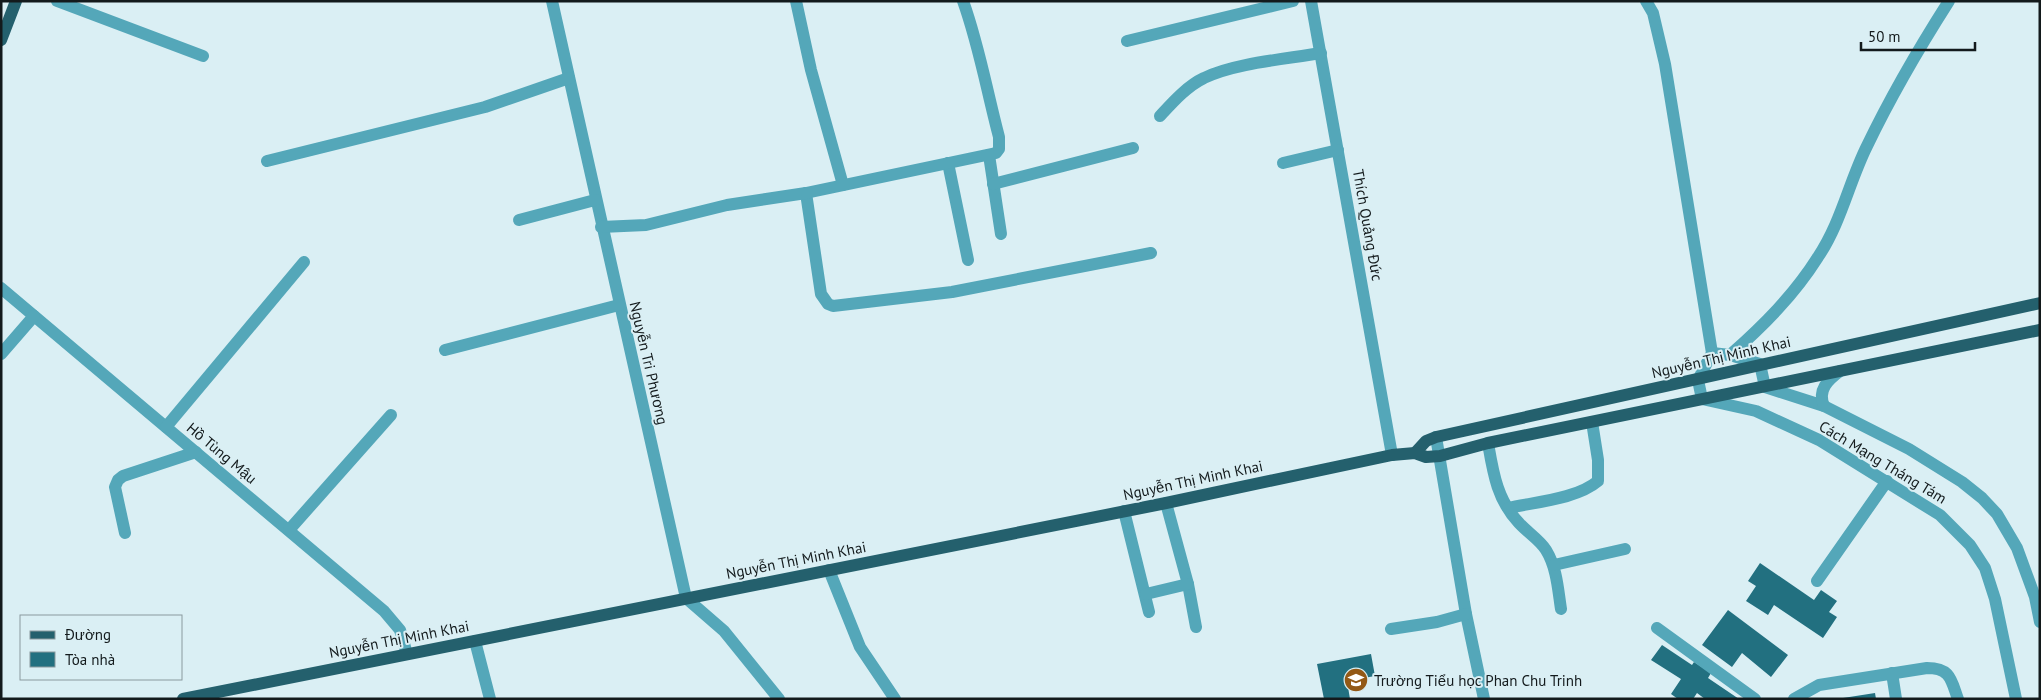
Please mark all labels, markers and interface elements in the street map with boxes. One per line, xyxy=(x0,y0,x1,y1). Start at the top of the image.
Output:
scale bar xyxy=(1861,20,1975,52)
text: 50 m xyxy=(1868,27,1901,46)
street label: Thích Quảng Đức xyxy=(1349,168,1387,283)
street label: Nguyễn Tri Phương xyxy=(626,300,672,426)
street label: Nguyễn Thị Minh Khai xyxy=(1650,332,1792,382)
street label: Cách Mạng Tháng Tám xyxy=(1816,416,1950,508)
street label: Hồ Tùng Mậu xyxy=(183,418,261,488)
street label: Nguyễn Thị Minh Khai xyxy=(1121,456,1265,504)
street label: Nguyễn Thị Minh Khai xyxy=(724,537,868,583)
legend xyxy=(20,615,182,680)
street label: Nguyễn Thị Minh Khai xyxy=(327,616,471,662)
text: Đường xyxy=(64,625,111,644)
text: Tòa nhà xyxy=(65,650,115,669)
school or university icon: Trường Tiểu học Phan Chu Trinh xyxy=(1343,667,1369,693)
place label: Trường Tiểu học Phan Chu Trinh xyxy=(1374,671,1582,690)

